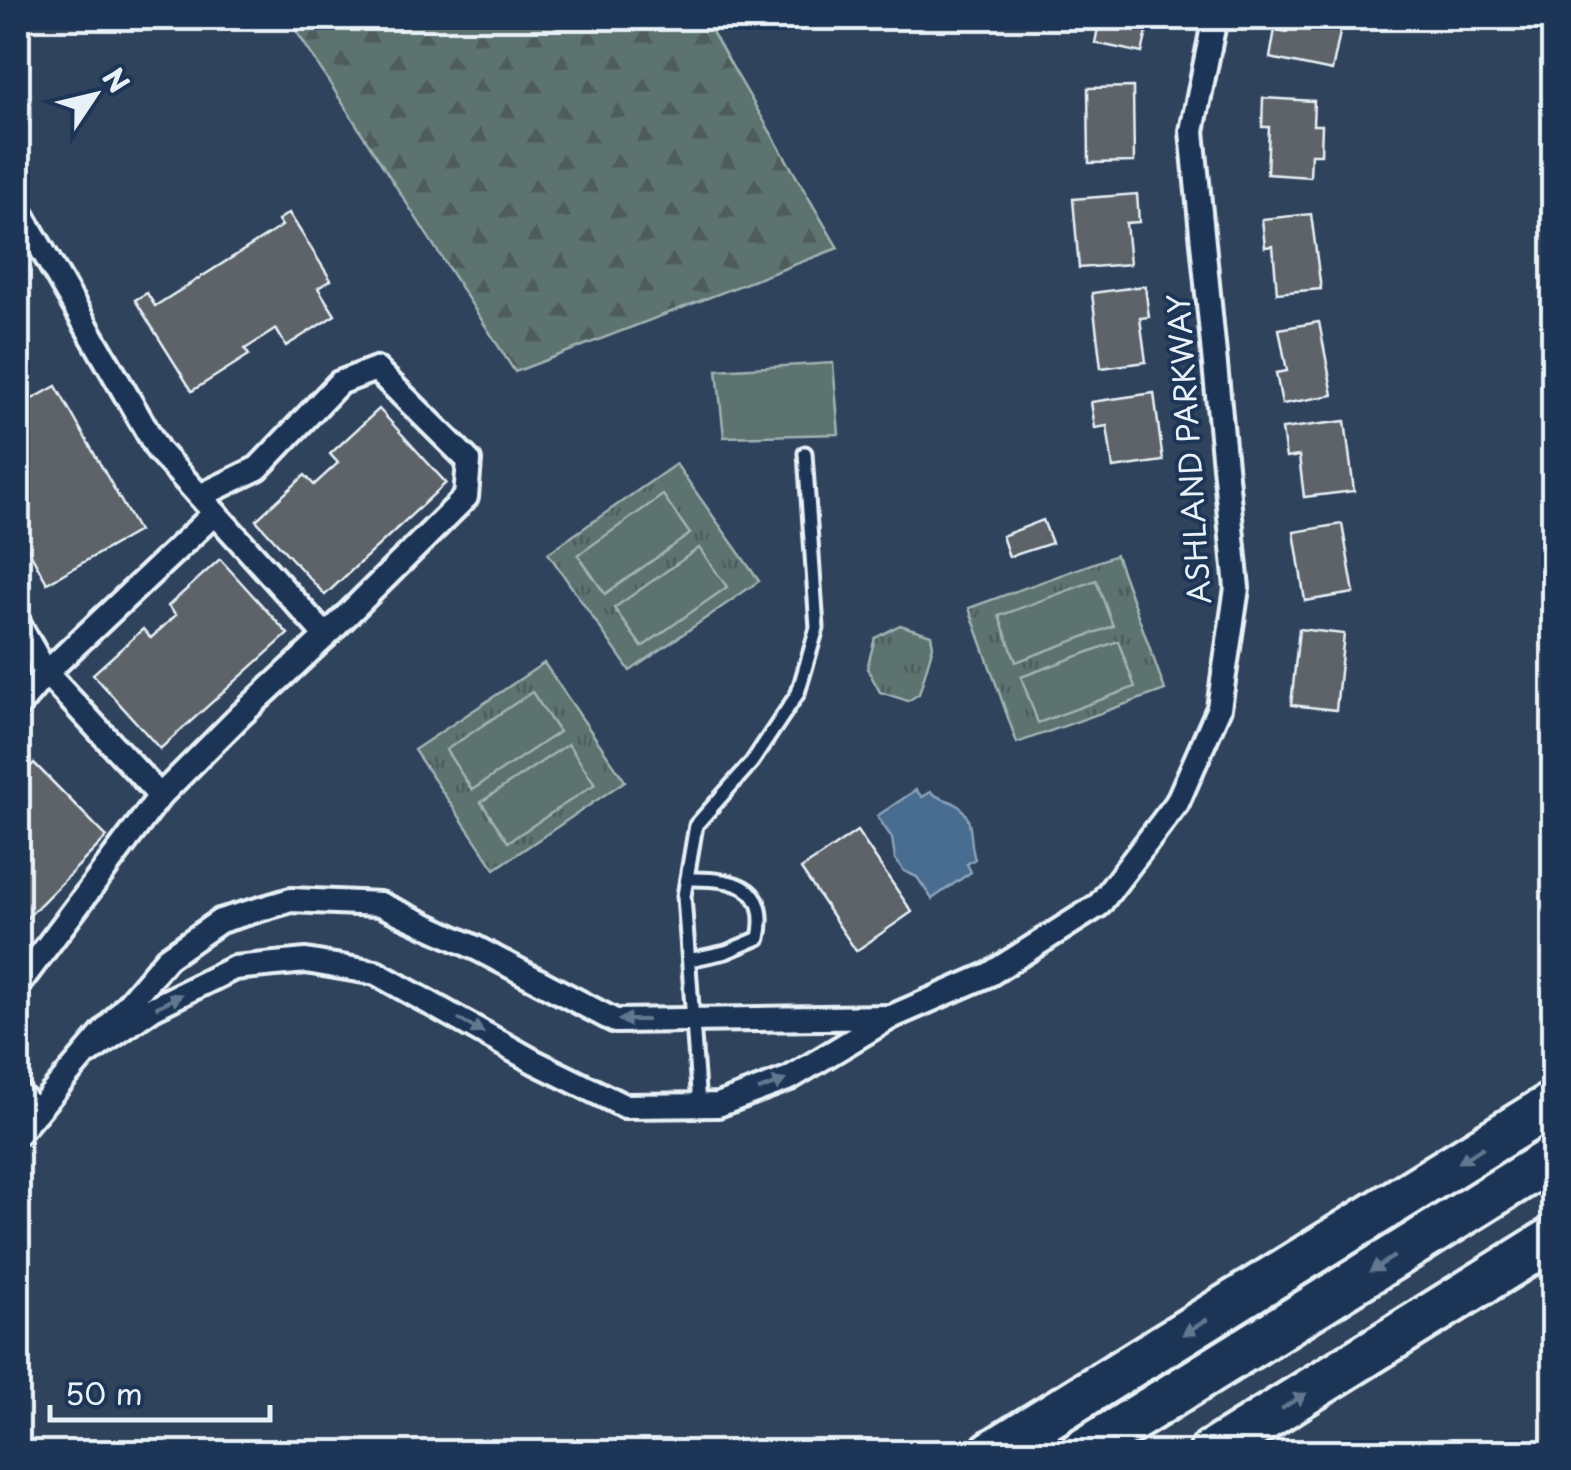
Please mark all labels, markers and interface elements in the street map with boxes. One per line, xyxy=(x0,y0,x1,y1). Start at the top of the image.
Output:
north arrow xyxy=(45,45,145,145)
text: N xyxy=(93,58,141,101)
street label: ASHLAND PARKWAY xyxy=(1154,293,1221,606)
one-way arrow xyxy=(154,993,183,1010)
one-way arrow xyxy=(616,1012,648,1028)
one-way arrow xyxy=(456,1018,485,1035)
one-way arrow xyxy=(757,1076,787,1092)
one-way arrow xyxy=(1457,1146,1485,1163)
one-way arrow xyxy=(1368,1255,1396,1273)
one-way arrow xyxy=(1181,1318,1209,1335)
scale bar xyxy=(50,1360,270,1422)
text: 50 m xyxy=(65,1370,143,1415)
one-way arrow xyxy=(1280,1392,1307,1410)

